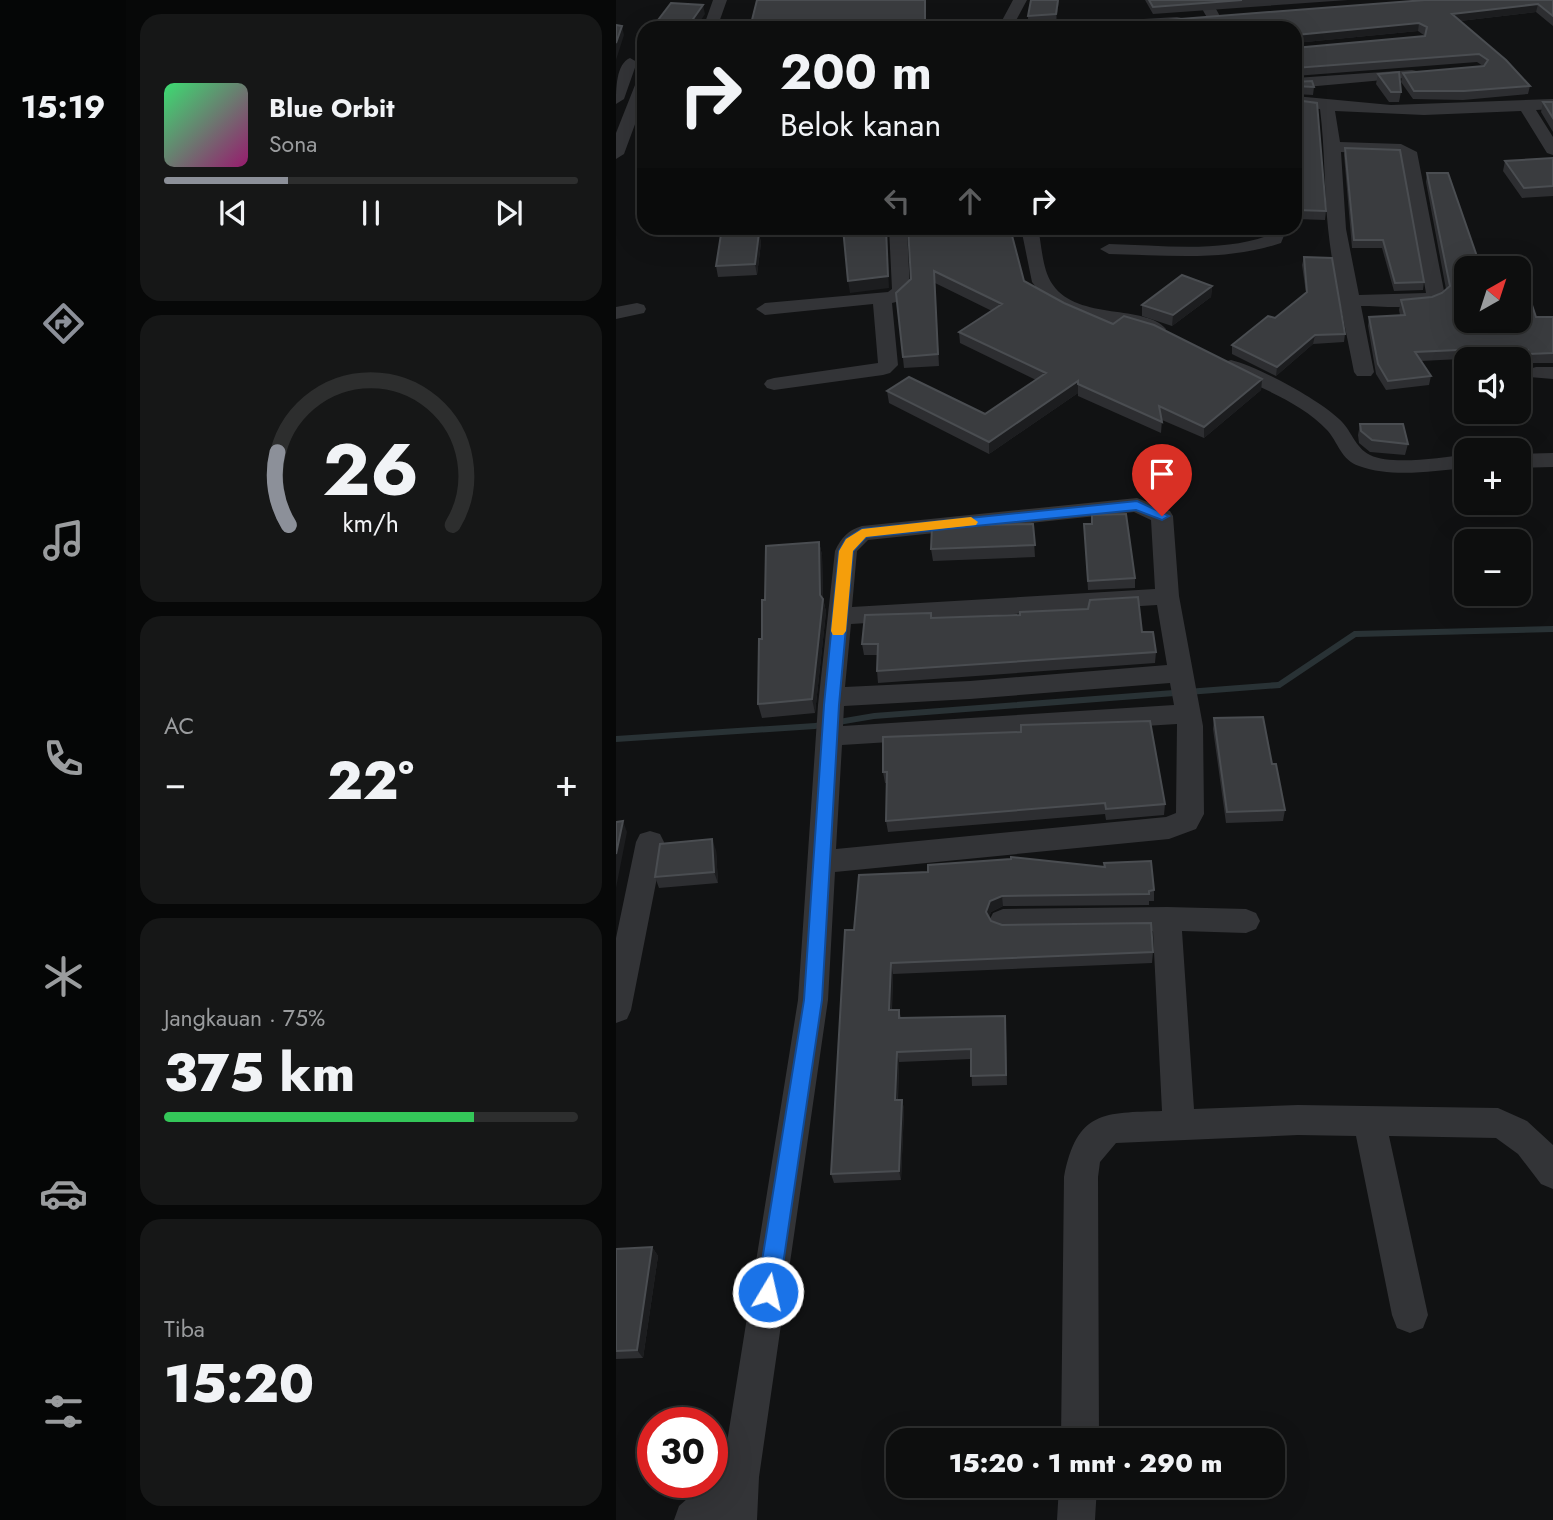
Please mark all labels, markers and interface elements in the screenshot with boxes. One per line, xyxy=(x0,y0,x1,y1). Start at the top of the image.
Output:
text: 200 m xyxy=(780,37,932,107)
icon: right xyxy=(665,49,756,140)
text: 15:19 xyxy=(21,84,105,130)
text: Blue Orbit xyxy=(269,89,394,127)
text: Belok kanan xyxy=(780,102,941,148)
text: Sona xyxy=(269,127,317,161)
icon: left xyxy=(878,182,916,220)
icon: ahead xyxy=(951,182,989,220)
icon: right xyxy=(1024,182,1062,220)
icon: previous xyxy=(214,194,252,232)
icon: pause xyxy=(352,194,390,232)
icon: next xyxy=(490,194,528,232)
north arrow xyxy=(1454,256,1531,332)
map controls xyxy=(1454,256,1531,606)
icon: directions xyxy=(39,299,88,348)
button: sound xyxy=(1454,347,1531,424)
text: 26 xyxy=(323,417,419,522)
button: + xyxy=(1454,438,1531,515)
pin xyxy=(1132,444,1192,516)
icon: arrive xyxy=(1143,455,1181,493)
text: km/h xyxy=(343,505,399,541)
icon: music xyxy=(39,516,88,565)
button: − xyxy=(1454,529,1531,606)
text: AC xyxy=(164,709,194,743)
icon: phone xyxy=(39,734,88,783)
text: 22° xyxy=(327,743,414,819)
text: − xyxy=(164,755,186,810)
text: + xyxy=(555,755,578,810)
icon: climate xyxy=(39,952,88,1001)
text: Jangkauan · 75% xyxy=(164,1001,325,1035)
text: 375 km xyxy=(164,1035,355,1111)
icon: car xyxy=(39,1169,88,1218)
position arrow xyxy=(731,1255,805,1329)
text: Tiba xyxy=(164,1312,205,1346)
text: 15:20 xyxy=(164,1346,314,1422)
icon: filters xyxy=(39,1387,88,1436)
speed limit sign: 30 xyxy=(637,1407,728,1498)
text: 15:20 · 1 mnt · 290 m xyxy=(949,1444,1222,1482)

